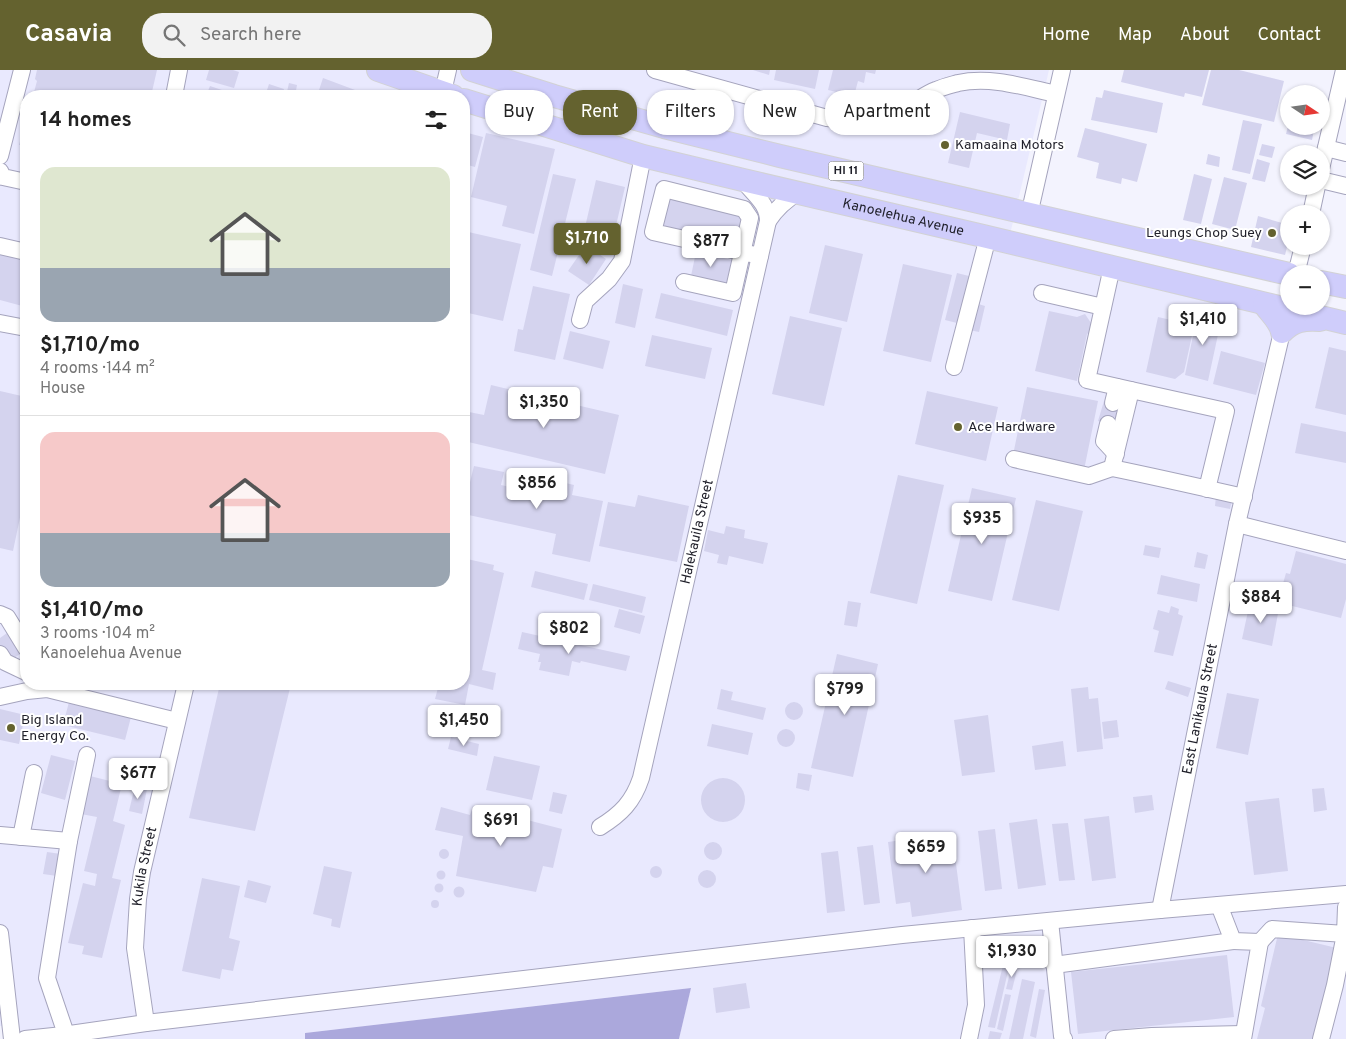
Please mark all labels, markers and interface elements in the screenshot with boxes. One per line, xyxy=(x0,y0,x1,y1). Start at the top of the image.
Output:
search box xyxy=(142,13,492,58)
text: Casavia xyxy=(25,20,112,50)
icon: search xyxy=(160,21,188,49)
text: Search here xyxy=(200,23,302,47)
text: Home xyxy=(1042,24,1090,47)
text: Map xyxy=(1118,24,1152,47)
text: About xyxy=(1180,24,1229,47)
text: Contact xyxy=(1257,24,1321,47)
north arrow xyxy=(1280,85,1330,135)
map controls xyxy=(1280,85,1330,315)
chip: Buy xyxy=(485,90,553,135)
chip: Rent xyxy=(563,90,637,135)
chip: Filters xyxy=(647,90,734,135)
chip: New xyxy=(744,90,815,135)
chip: Apartment xyxy=(825,90,949,135)
icon: filters xyxy=(422,106,450,134)
text: 14 homes xyxy=(40,107,132,134)
place label: Kamaaina Motors xyxy=(955,137,1064,154)
marker: Kamaaina Motors xyxy=(939,139,951,151)
button: layers xyxy=(1280,145,1330,195)
road number: HI 11 xyxy=(828,162,864,180)
street label: Kanoelehua Avenue xyxy=(841,195,966,240)
icon: home xyxy=(200,199,290,289)
button: + xyxy=(1280,205,1330,255)
pin: $1,710 xyxy=(546,222,628,265)
place label: Leungs Chop Suey xyxy=(1146,225,1262,242)
pin: $877 xyxy=(681,226,741,268)
marker: Leungs Chop Suey xyxy=(1266,227,1278,239)
text: $1,710 xyxy=(565,229,609,249)
text: $877 xyxy=(693,232,729,252)
button: − xyxy=(1280,265,1330,315)
pin: $1,410 xyxy=(1162,304,1244,346)
text: $1,410 xyxy=(1179,310,1227,330)
text: $1,710/mo xyxy=(40,332,140,359)
text: 4 rooms · 144 m² xyxy=(40,359,155,379)
text: House xyxy=(40,379,85,399)
pin: $1,350 xyxy=(503,386,585,429)
text: $1,350 xyxy=(519,393,569,413)
place label: Ace Hardware xyxy=(968,419,1055,436)
marker: Ace Hardware xyxy=(952,421,964,433)
icon: home xyxy=(200,465,290,555)
pin: $856 xyxy=(507,468,567,510)
text: $856 xyxy=(517,474,557,494)
street label: Halekauila Street xyxy=(677,478,717,586)
pin: $935 xyxy=(952,502,1012,545)
text: $935 xyxy=(963,509,1001,529)
pin: $884 xyxy=(1231,582,1291,624)
text: $884 xyxy=(1241,588,1281,608)
text: $1,410/mo xyxy=(40,597,144,624)
pin: $802 xyxy=(539,612,599,655)
text: $802 xyxy=(549,619,589,639)
text: 3 rooms · 104 m² xyxy=(40,624,155,644)
street label: East Lanikaula Street xyxy=(1179,642,1221,776)
text: Kanoelehua Avenue xyxy=(40,644,182,664)
pin: $799 xyxy=(815,674,875,716)
text: $799 xyxy=(826,680,864,700)
pin: $1,450 xyxy=(423,704,505,747)
text: $1,450 xyxy=(439,711,489,731)
place label: Big Island Energy Co. xyxy=(21,712,89,745)
marker: Big Island Energy Co. xyxy=(5,722,17,734)
pin: $677 xyxy=(108,758,168,800)
text: $677 xyxy=(120,764,156,784)
pin: $691 xyxy=(471,804,531,847)
text: $691 xyxy=(483,811,519,831)
street label: Kukila Street xyxy=(129,825,161,907)
pin: $659 xyxy=(896,832,956,874)
text: $659 xyxy=(906,838,946,858)
pin: $1,930 xyxy=(971,936,1053,978)
text: $1,930 xyxy=(987,942,1037,962)

